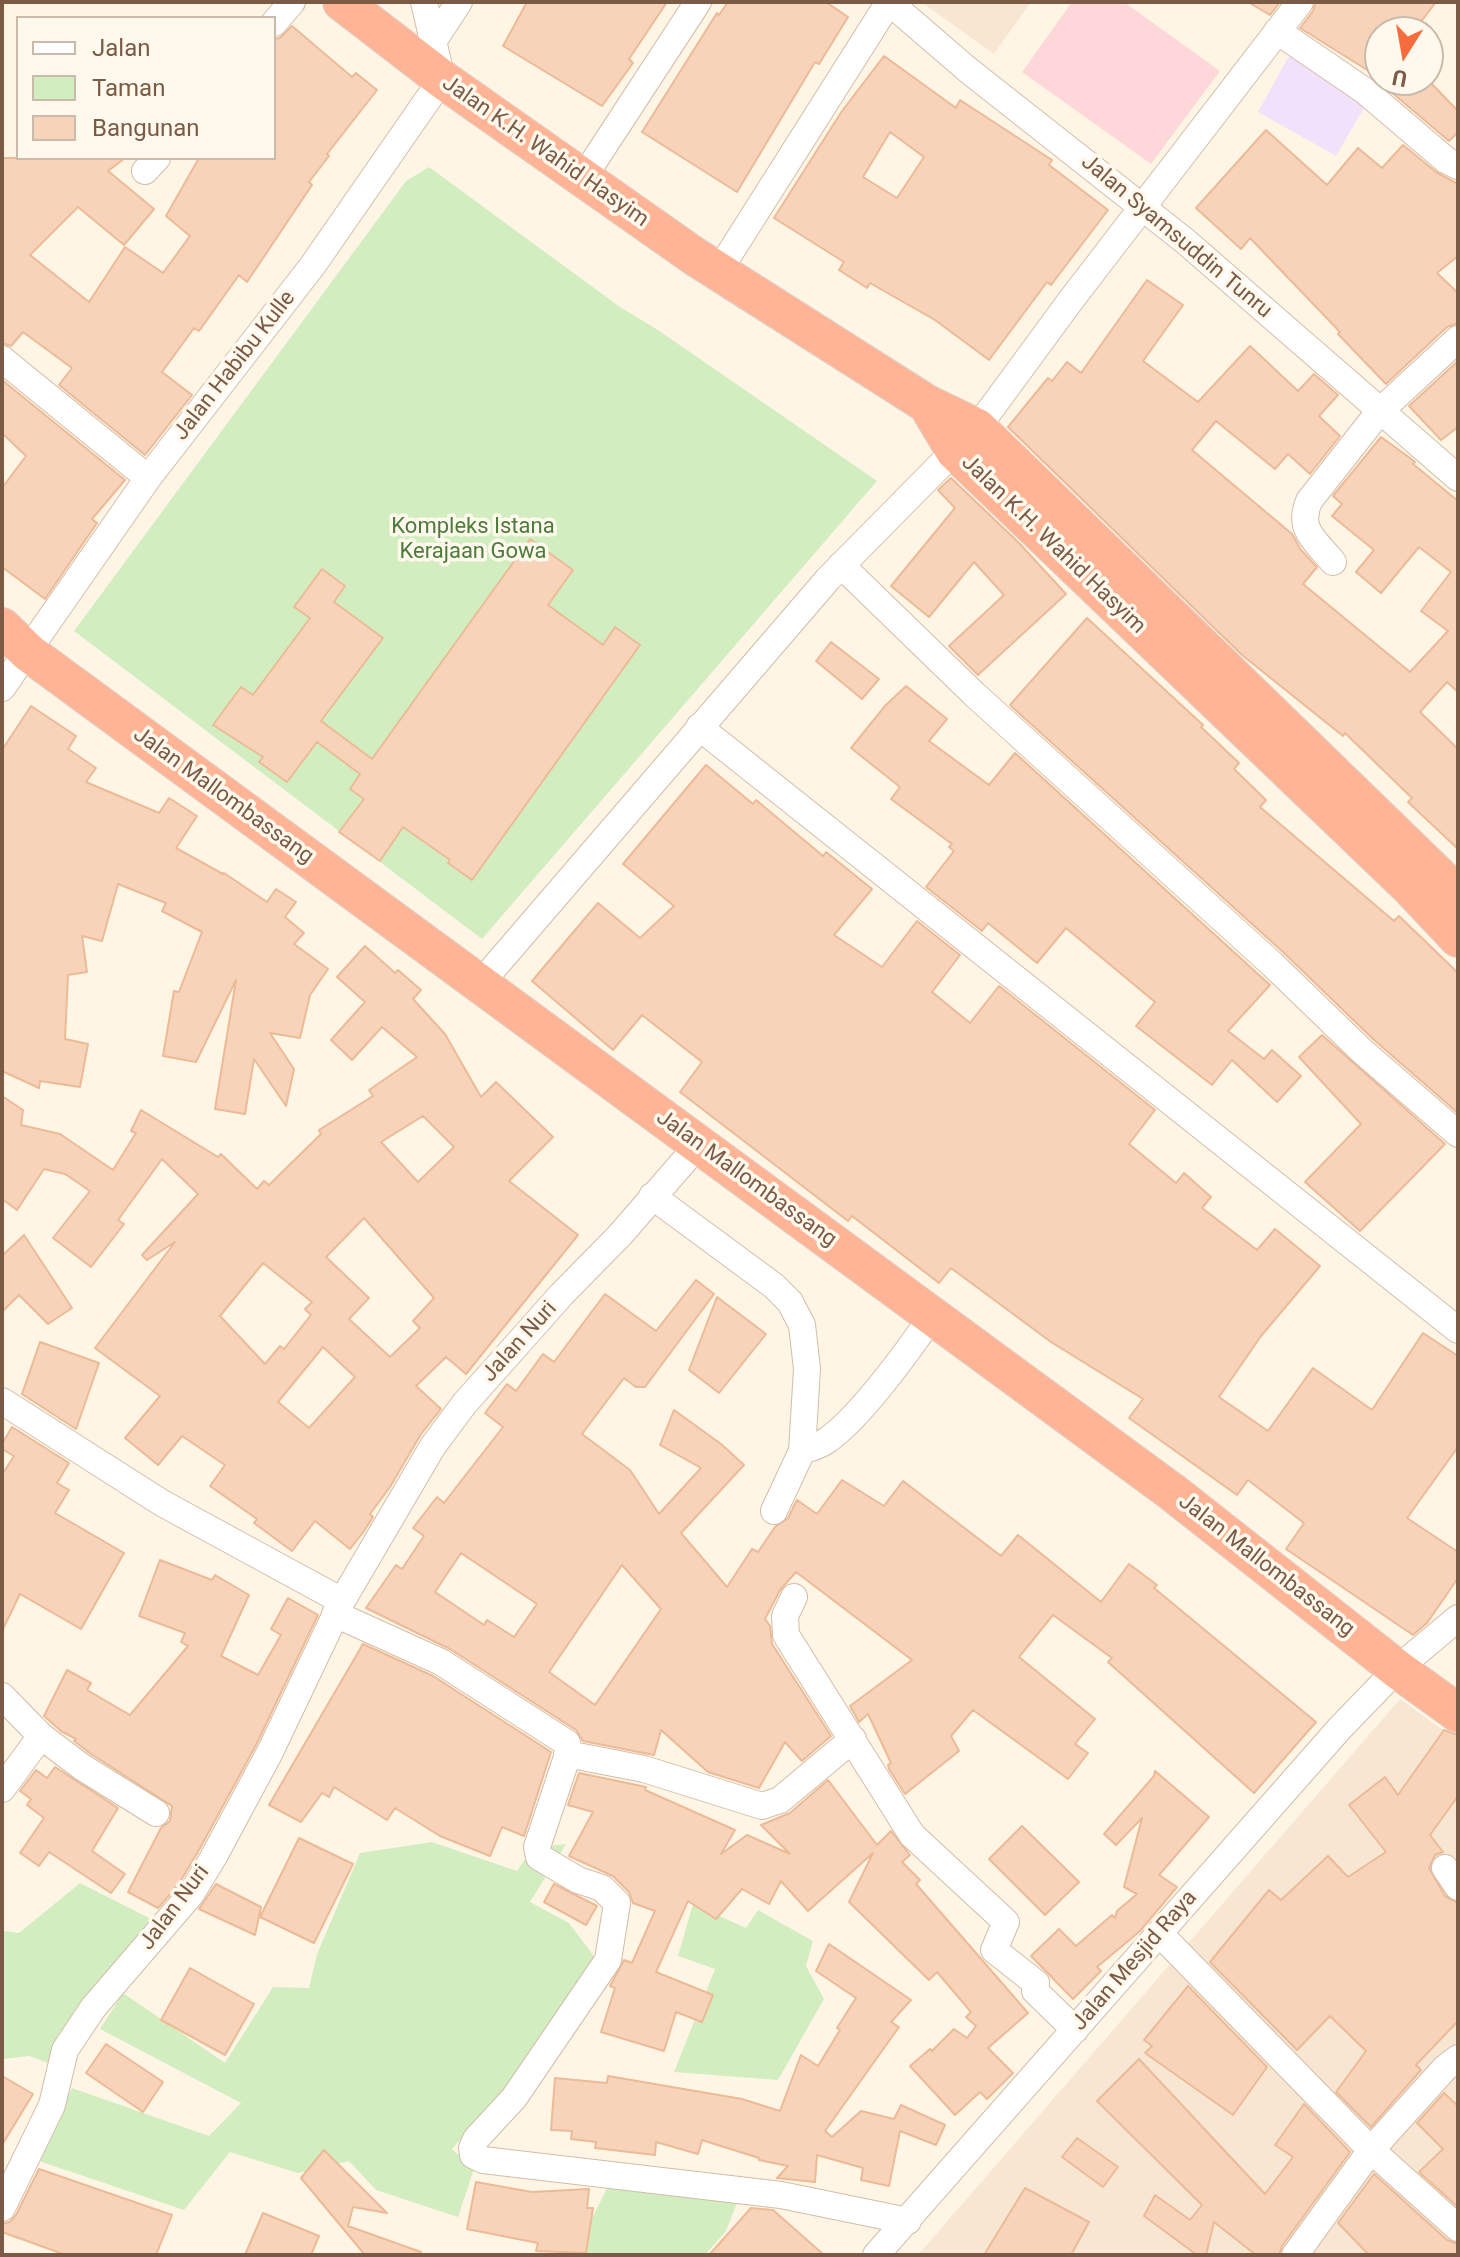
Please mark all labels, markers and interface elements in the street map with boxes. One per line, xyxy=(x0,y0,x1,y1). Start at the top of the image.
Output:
legend xyxy=(16,16,276,160)
north arrow xyxy=(1364,16,1444,96)
text: Jalan xyxy=(92,34,150,62)
text: U xyxy=(1390,64,1409,92)
street label: Jalan K.H. Wahid Hasyim xyxy=(437,71,653,233)
text: Taman xyxy=(92,74,165,102)
text: Bangunan xyxy=(92,114,200,142)
street label: Jalan Syamsuddin Tunru xyxy=(1075,149,1277,325)
street label: Jalan Habibu Kulle xyxy=(168,286,302,446)
street label: Jalan K.H. Wahid Hasyim xyxy=(955,450,1151,640)
park label: Kompleks Istana Kerajaan Gowa xyxy=(391,514,555,566)
street label: Jalan Mallombassang xyxy=(128,722,318,870)
street label: Jalan Mallombassang xyxy=(651,1105,841,1253)
street label: Jalan Nuri xyxy=(477,1296,563,1388)
street label: Jalan Mallombassang xyxy=(1173,1489,1359,1643)
street label: Jalan Nuri xyxy=(134,1860,216,1956)
street label: Jalan Mesjid Raya xyxy=(1067,1885,1203,2037)

